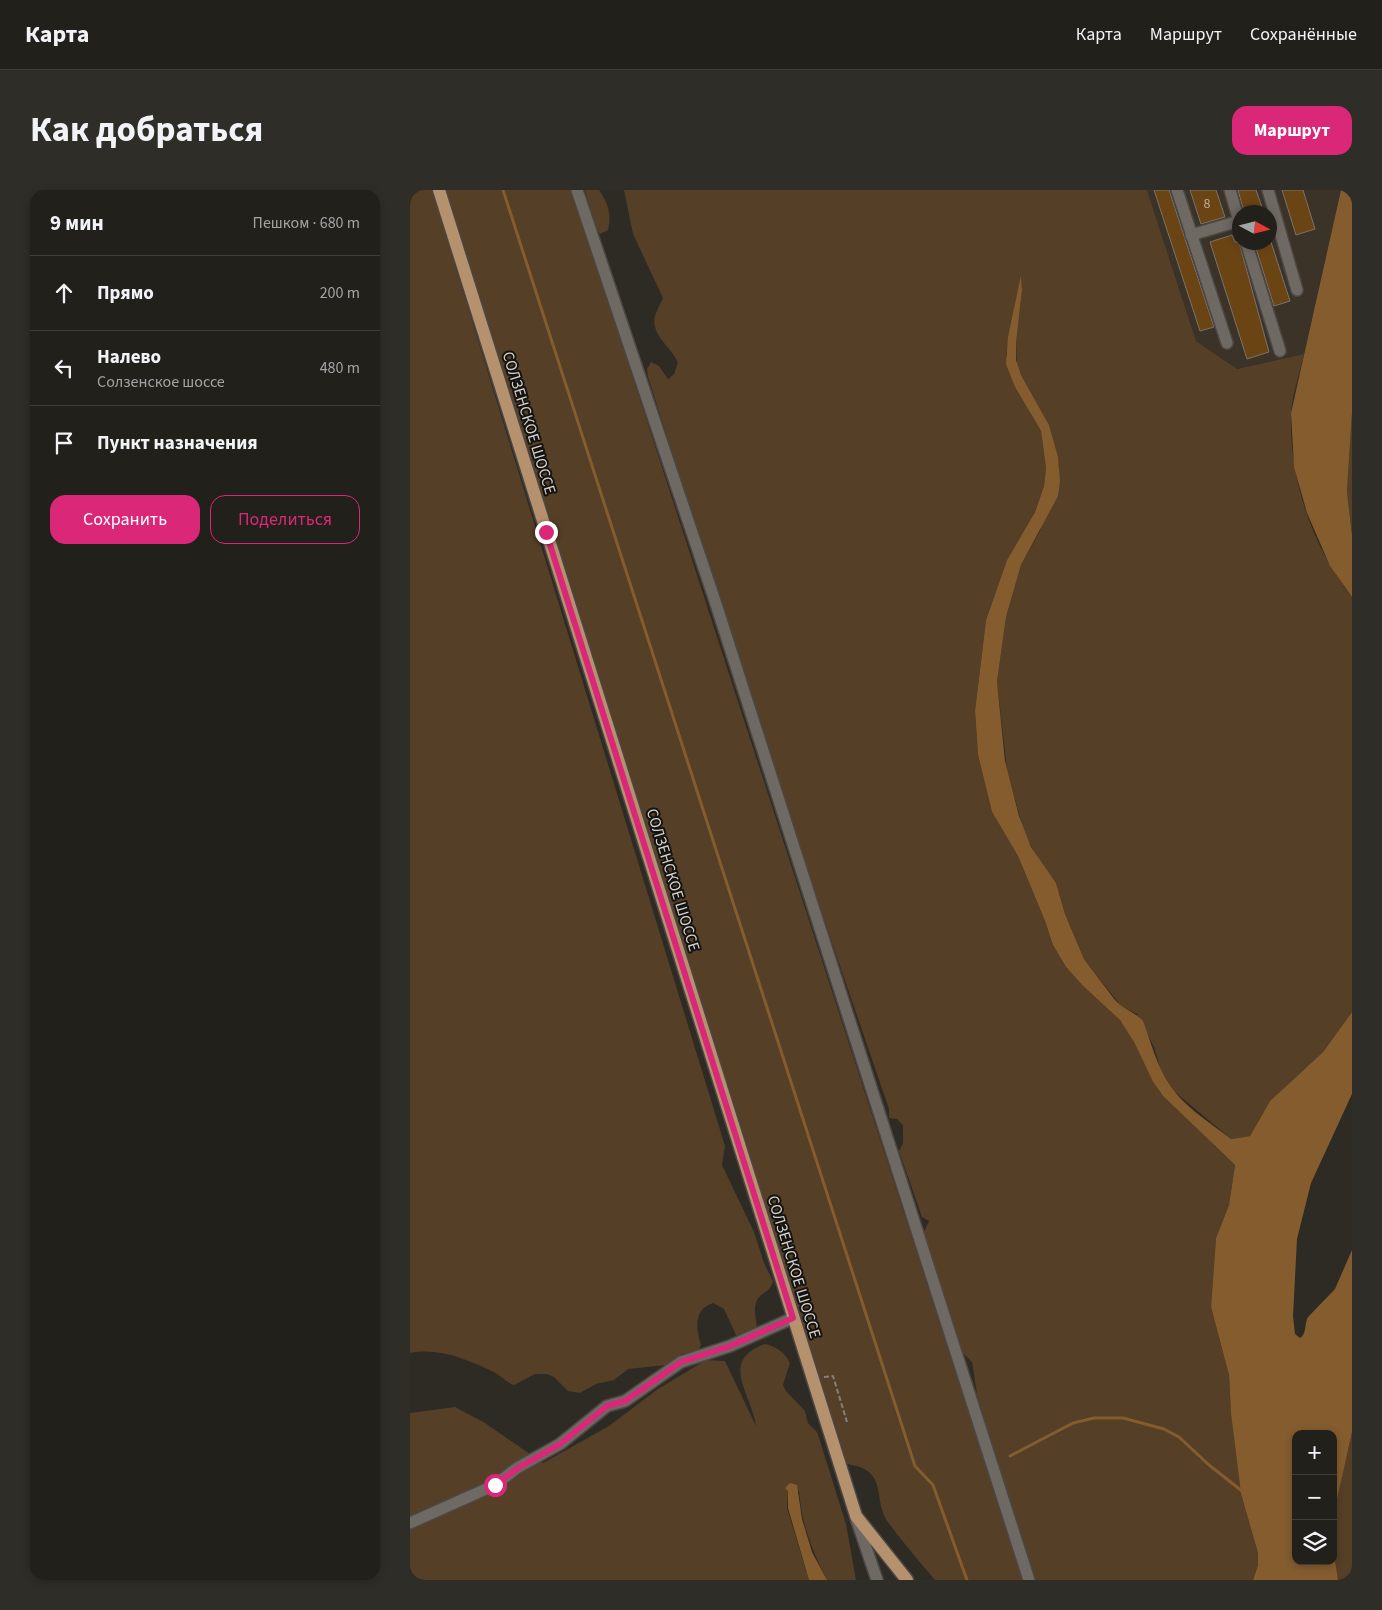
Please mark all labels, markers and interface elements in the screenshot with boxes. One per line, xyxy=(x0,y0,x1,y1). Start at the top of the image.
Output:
text: Карта xyxy=(25,17,89,52)
text: Карта xyxy=(1076,22,1122,47)
text: Маршрут xyxy=(1150,22,1222,47)
text: Сохранённые xyxy=(1250,22,1357,47)
text: Как добраться xyxy=(30,105,263,155)
button: Маршрут xyxy=(1232,106,1352,155)
house number: 8 xyxy=(1204,194,1211,214)
north arrow xyxy=(1232,205,1277,250)
text: 9 мин xyxy=(50,208,104,238)
text: Пешком · 680 m xyxy=(253,212,360,234)
icon: ahead xyxy=(50,279,78,307)
text: Прямо xyxy=(97,280,154,307)
text: 200 m xyxy=(320,282,360,304)
text: Налево xyxy=(97,344,161,371)
street label: СОЛЗЕНСКОЕ ШОССЕ xyxy=(497,349,561,497)
icon: left xyxy=(50,354,78,382)
text: 480 m xyxy=(320,357,360,379)
text: Солзенское шоссе xyxy=(97,371,225,393)
icon: arrive xyxy=(50,429,78,457)
text: Пункт назначения xyxy=(97,430,258,457)
button: Сохранить xyxy=(50,495,200,544)
button: Поделиться xyxy=(210,495,360,544)
route end xyxy=(535,521,558,544)
street label: СОЛЗЕНСКОЕ ШОССЕ xyxy=(641,806,705,954)
street label: СОЛЗЕНСКОЕ ШОССЕ xyxy=(762,1193,826,1341)
map controls xyxy=(1292,1430,1337,1565)
button: + xyxy=(1292,1430,1337,1475)
route start xyxy=(484,1474,507,1497)
button: − xyxy=(1292,1475,1337,1520)
button: layers xyxy=(1292,1520,1337,1565)

